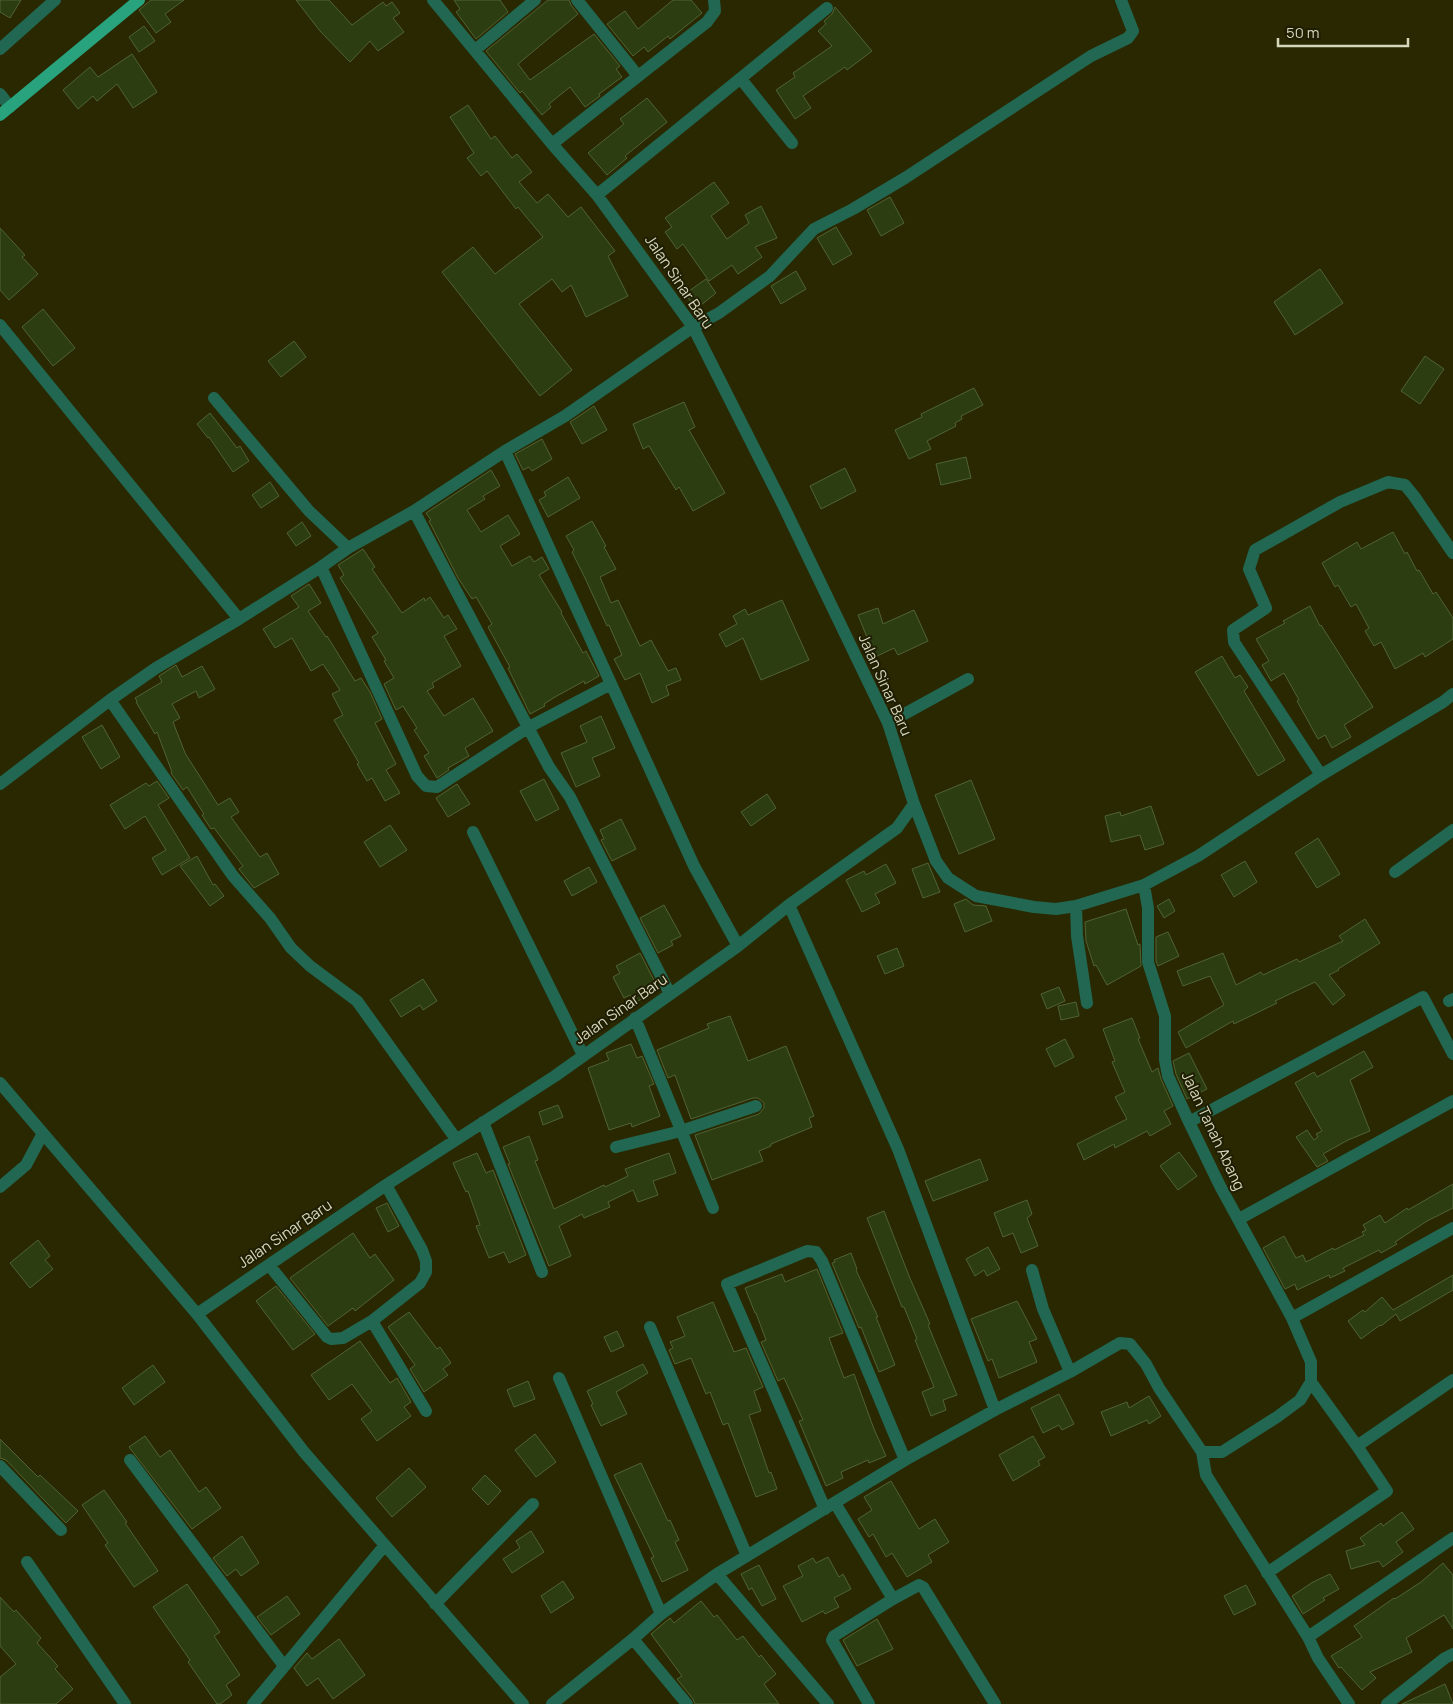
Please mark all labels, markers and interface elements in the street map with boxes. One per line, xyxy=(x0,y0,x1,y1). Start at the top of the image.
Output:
scale bar xyxy=(1278,15,1408,47)
text: 50 m xyxy=(1286,22,1320,43)
street label: Jalan Sinar Baru xyxy=(640,231,719,333)
street label: Jalan Sinar Baru xyxy=(854,631,917,739)
street label: Jalan Sinar Baru xyxy=(570,969,671,1049)
street label: Jalan Tanah Abang xyxy=(1177,1068,1250,1194)
street label: Jalan Sinar Baru xyxy=(234,1194,336,1273)

